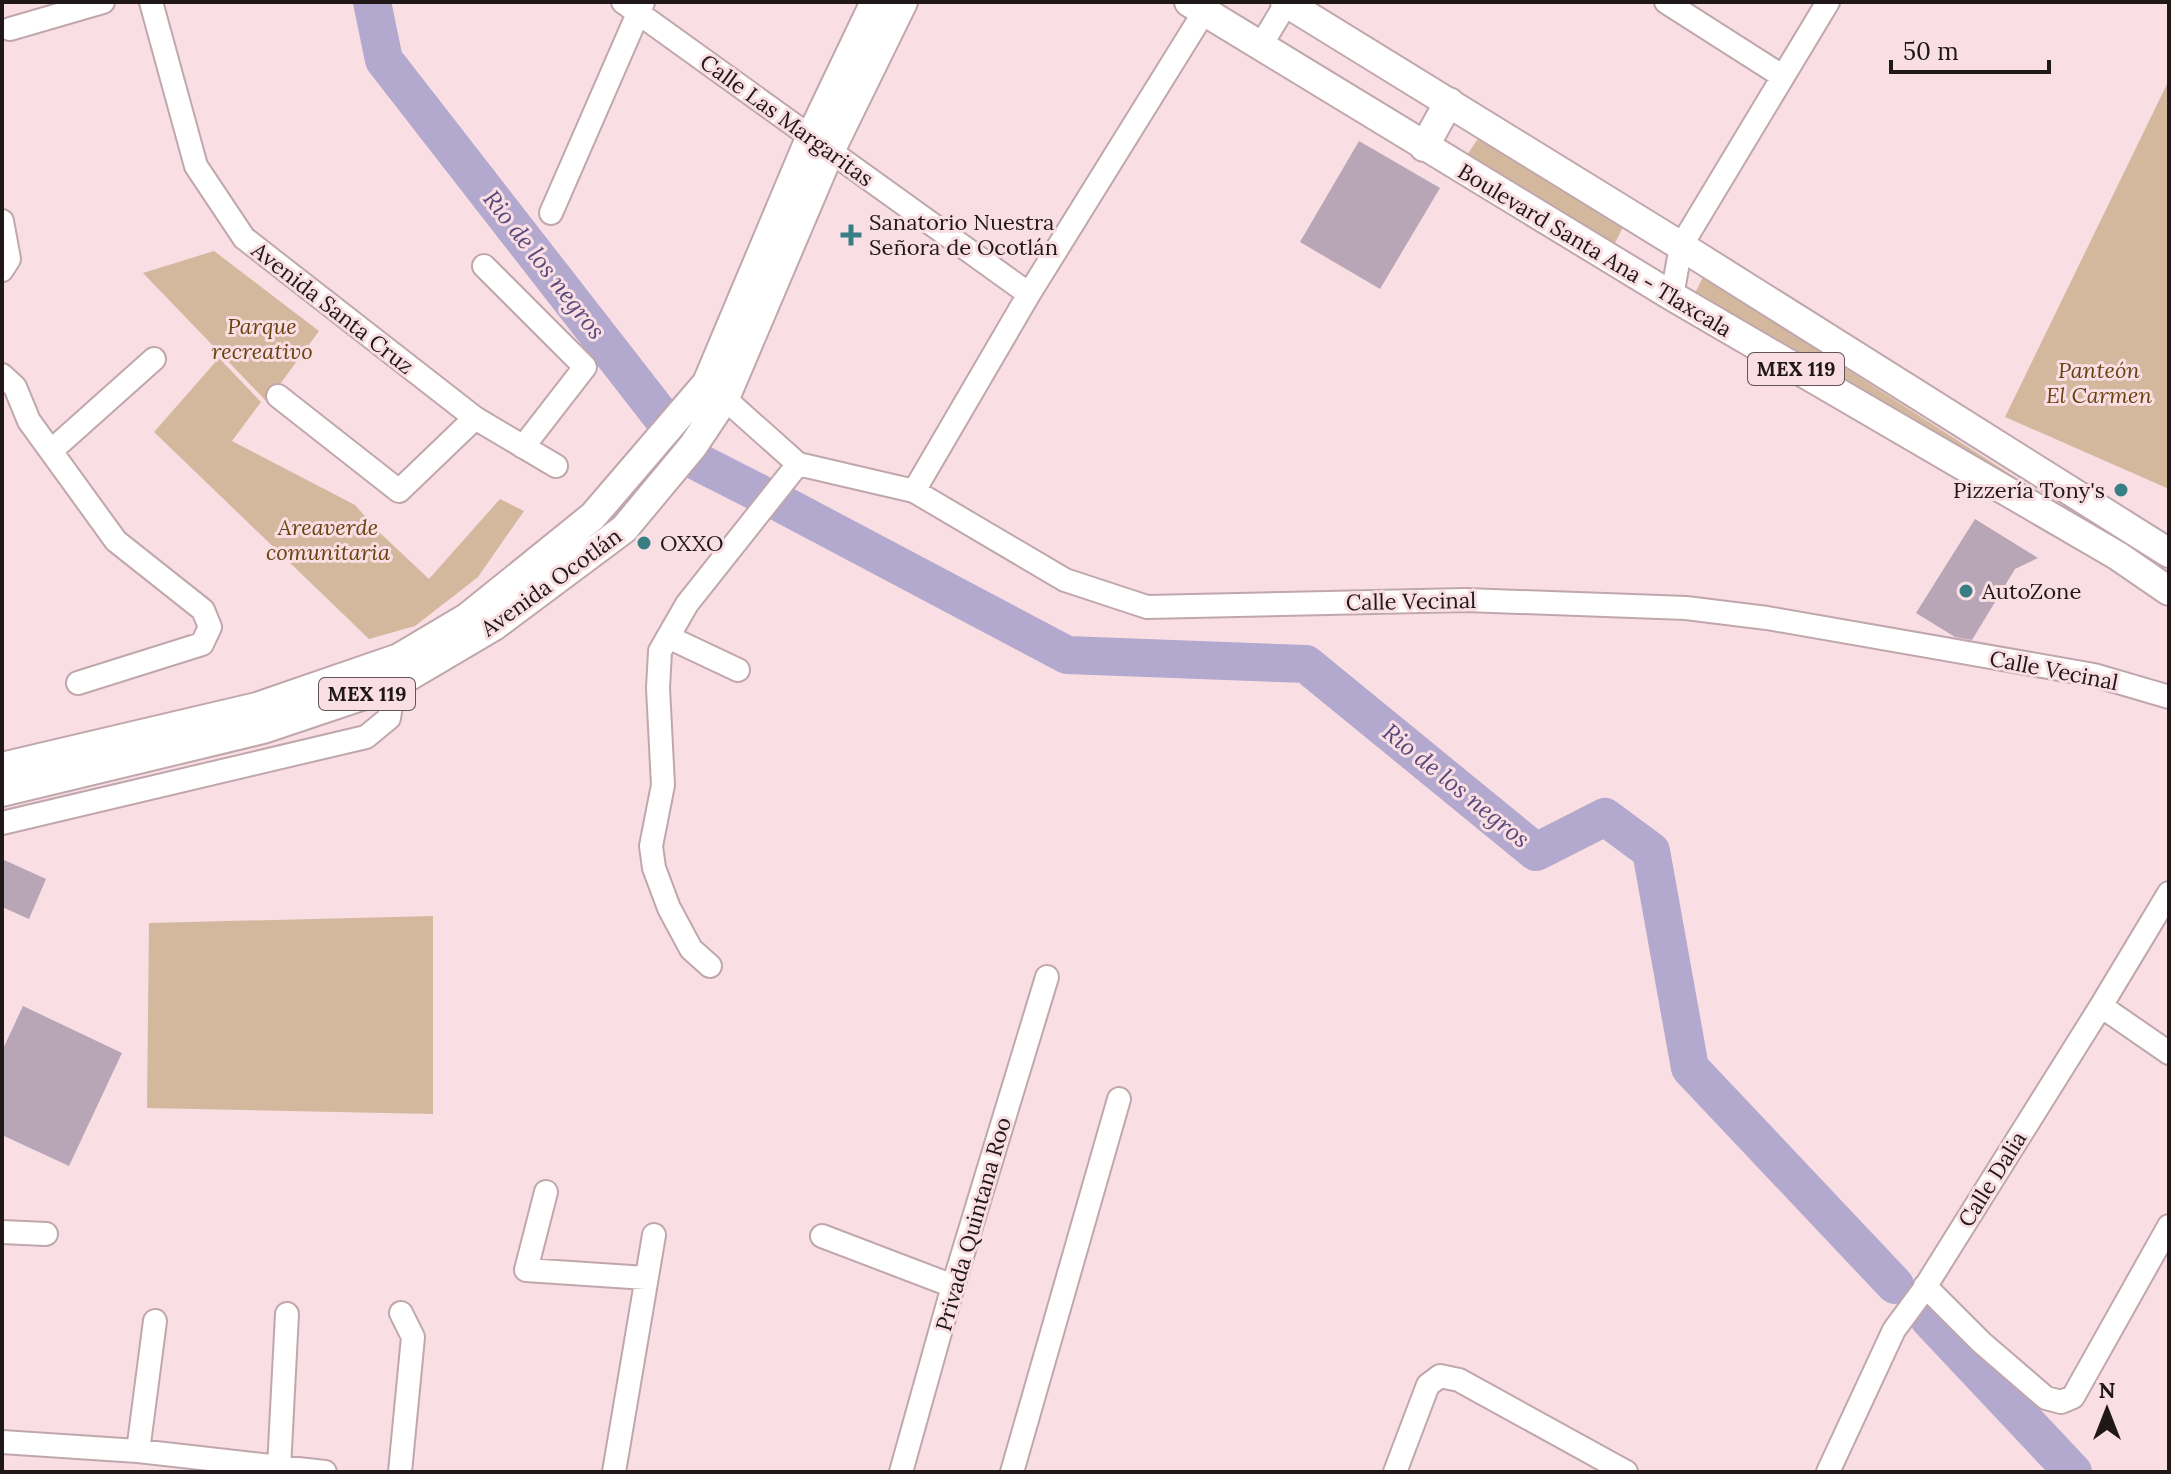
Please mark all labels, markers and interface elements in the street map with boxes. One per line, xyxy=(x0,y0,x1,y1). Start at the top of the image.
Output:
scale bar xyxy=(1891,24,2049,74)
text: 50 m xyxy=(1903,36,1959,67)
street label: Calle Las Margaritas xyxy=(695,48,879,192)
street label: Boulevard Santa Ana - Tlaxcala xyxy=(1453,157,1737,343)
water label: Rio de los negros xyxy=(477,184,612,345)
place label: Sanatorio Nuestra Señora de Ocotlán xyxy=(869,208,1058,261)
marker: Sanatorio Nuestra Señora de Ocotlán xyxy=(840,224,862,246)
street label: Avenida Santa Cruz xyxy=(246,235,420,380)
park label: Parque recreativo xyxy=(211,312,313,365)
road number: MEX 119 xyxy=(1748,353,1844,385)
park label: Panteón El Carmen xyxy=(2046,356,2153,409)
place label: Pizzería Tony's xyxy=(1953,476,2105,504)
marker: Pizzería Tony's xyxy=(2112,481,2130,499)
park label: Areaverde comunitaria xyxy=(266,513,391,566)
street label: Avenida Ocotlán xyxy=(474,522,627,643)
place label: OXXO xyxy=(660,529,723,557)
marker: OXXO xyxy=(635,534,653,552)
place label: AutoZone xyxy=(1981,577,2081,605)
marker: AutoZone xyxy=(1957,582,1975,600)
street label: Calle Vecinal xyxy=(1346,586,1476,616)
street label: Calle Vecinal xyxy=(1987,644,2121,696)
road number: MEX 119 xyxy=(319,678,415,710)
water label: Rio de los negros xyxy=(1376,717,1536,855)
street label: Privada Quintana Roo xyxy=(929,1114,1017,1334)
street label: Calle Dalia xyxy=(1952,1126,2032,1232)
north arrow xyxy=(2067,1370,2147,1450)
text: N xyxy=(2098,1376,2116,1404)

